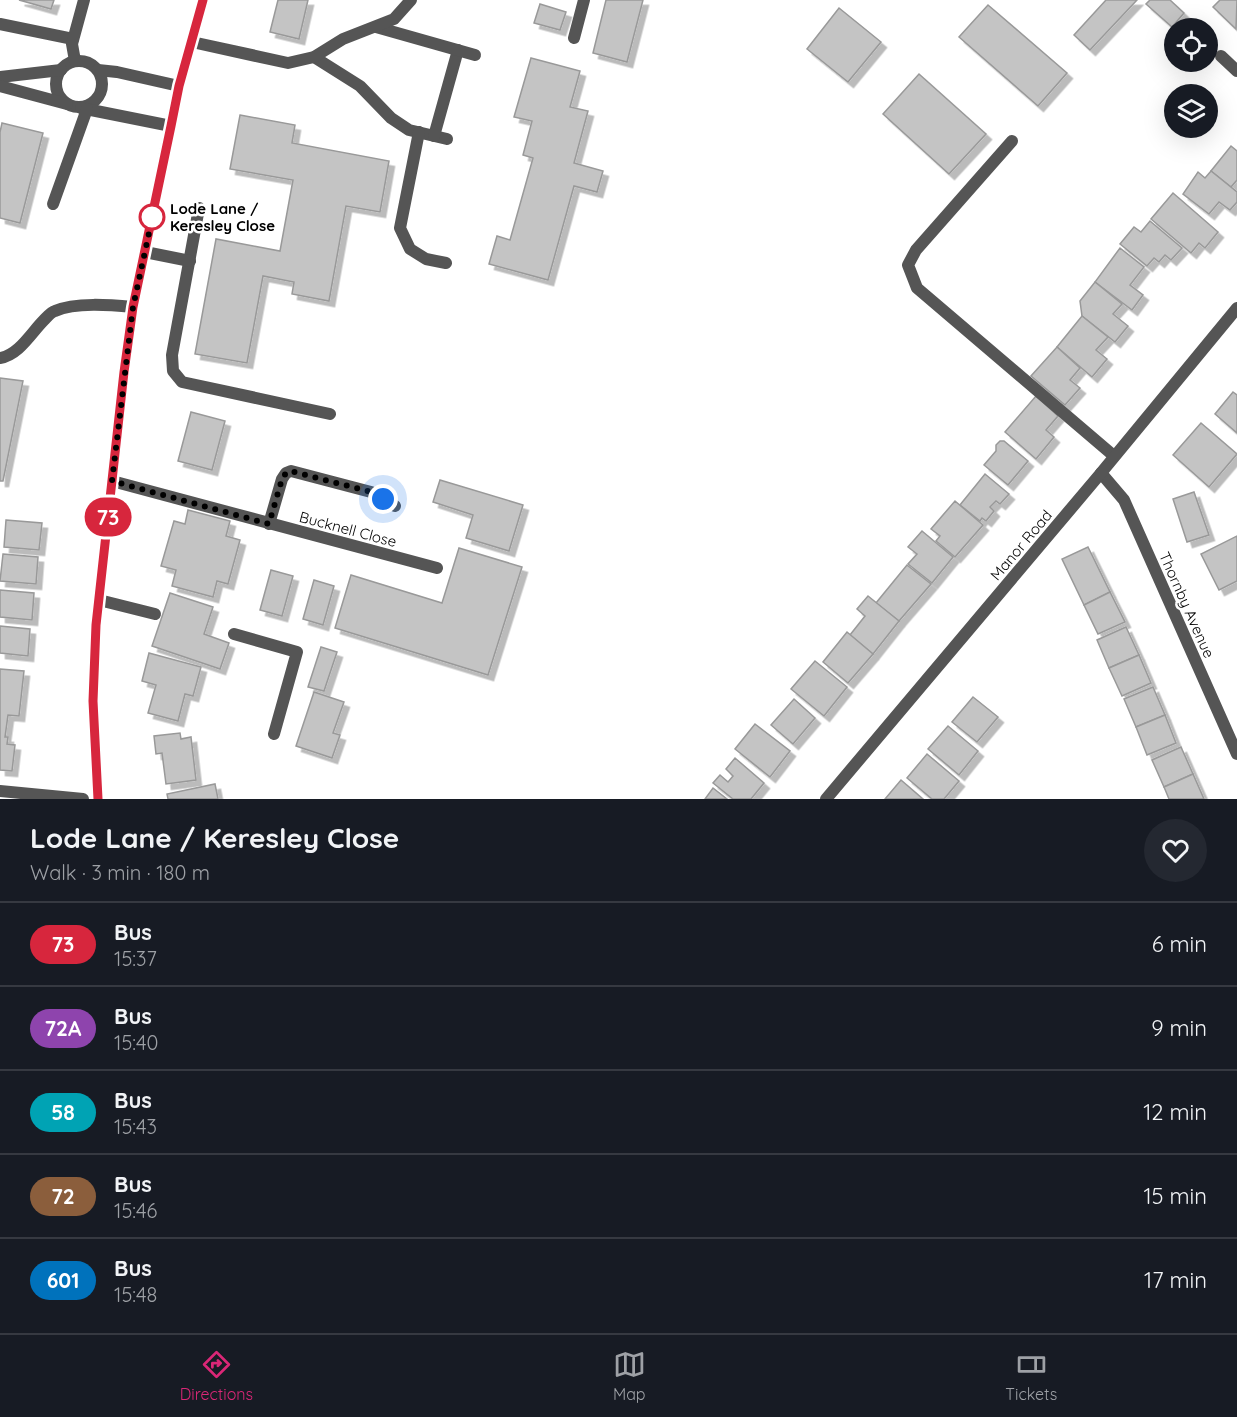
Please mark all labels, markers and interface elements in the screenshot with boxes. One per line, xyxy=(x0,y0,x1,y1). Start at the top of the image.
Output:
map controls xyxy=(1164,18,1218,138)
button: locate xyxy=(1164,18,1218,72)
button: layers xyxy=(1164,84,1218,138)
place label: Lode Lane / Keresley Close xyxy=(170,199,275,235)
marker: Lode Lane / Keresley Close xyxy=(139,204,165,230)
your location xyxy=(368,484,398,514)
line badge: 73 xyxy=(81,498,135,536)
text: 73 xyxy=(97,504,119,530)
street label: Manor Road xyxy=(986,506,1056,584)
street label: Bucknell Close xyxy=(297,507,399,551)
street label: Thornby Avenue xyxy=(1155,549,1219,661)
button: heart xyxy=(1144,819,1207,882)
text: Lode Lane / Keresley Close xyxy=(30,820,399,855)
text: Walk · 3 min · 180 m xyxy=(30,860,210,885)
text: Bus xyxy=(114,918,152,946)
text: 6 min xyxy=(1152,930,1207,958)
text: 73 xyxy=(52,931,74,957)
text: 15:37 xyxy=(114,946,157,971)
text: Bus xyxy=(114,1002,152,1030)
text: 9 min xyxy=(1151,1014,1207,1042)
text: 72A xyxy=(45,1015,81,1041)
text: 15:40 xyxy=(114,1030,158,1055)
text: Bus xyxy=(114,1086,152,1114)
text: 12 min xyxy=(1143,1098,1207,1126)
text: 58 xyxy=(51,1099,75,1125)
text: 15:43 xyxy=(114,1114,157,1139)
text: Bus xyxy=(114,1170,152,1198)
text: 15 min xyxy=(1143,1182,1207,1210)
text: 72 xyxy=(51,1183,75,1209)
text: 15:46 xyxy=(114,1198,157,1223)
text: Bus xyxy=(114,1254,152,1282)
text: 17 min xyxy=(1144,1266,1207,1294)
text: 601 xyxy=(47,1267,79,1293)
text: 15:48 xyxy=(114,1282,157,1307)
tab: Directions xyxy=(180,1348,253,1404)
tab: Map xyxy=(613,1348,646,1404)
tab: Tickets xyxy=(1005,1348,1057,1404)

